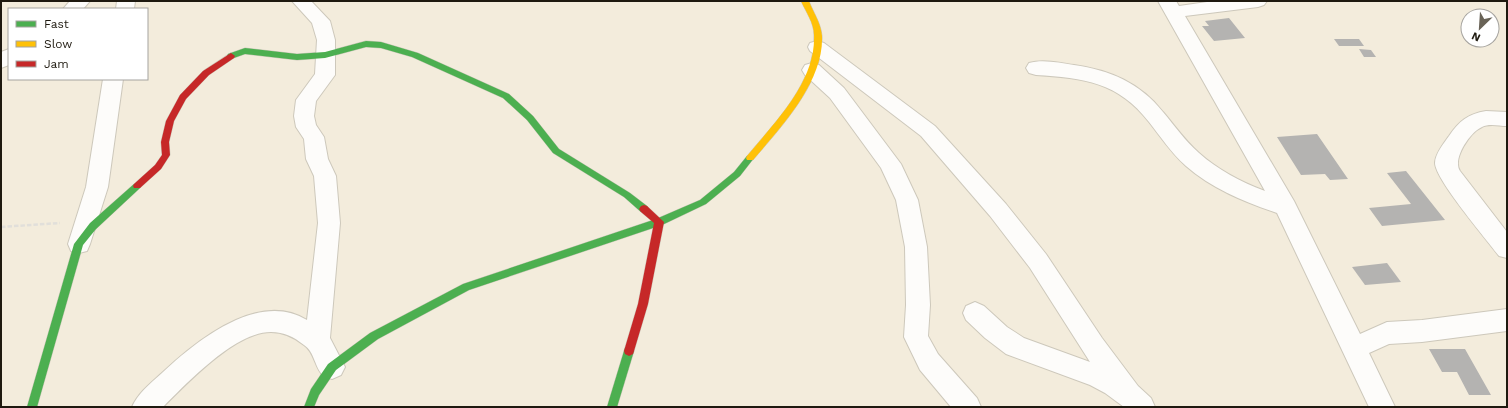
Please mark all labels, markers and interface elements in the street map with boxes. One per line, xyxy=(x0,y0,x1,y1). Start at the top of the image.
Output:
legend xyxy=(8,8,148,80)
north arrow xyxy=(1460,8,1500,48)
text: Fast xyxy=(44,17,69,31)
text: N xyxy=(1470,29,1482,44)
text: Slow xyxy=(44,37,72,51)
text: Jam xyxy=(44,57,69,71)

